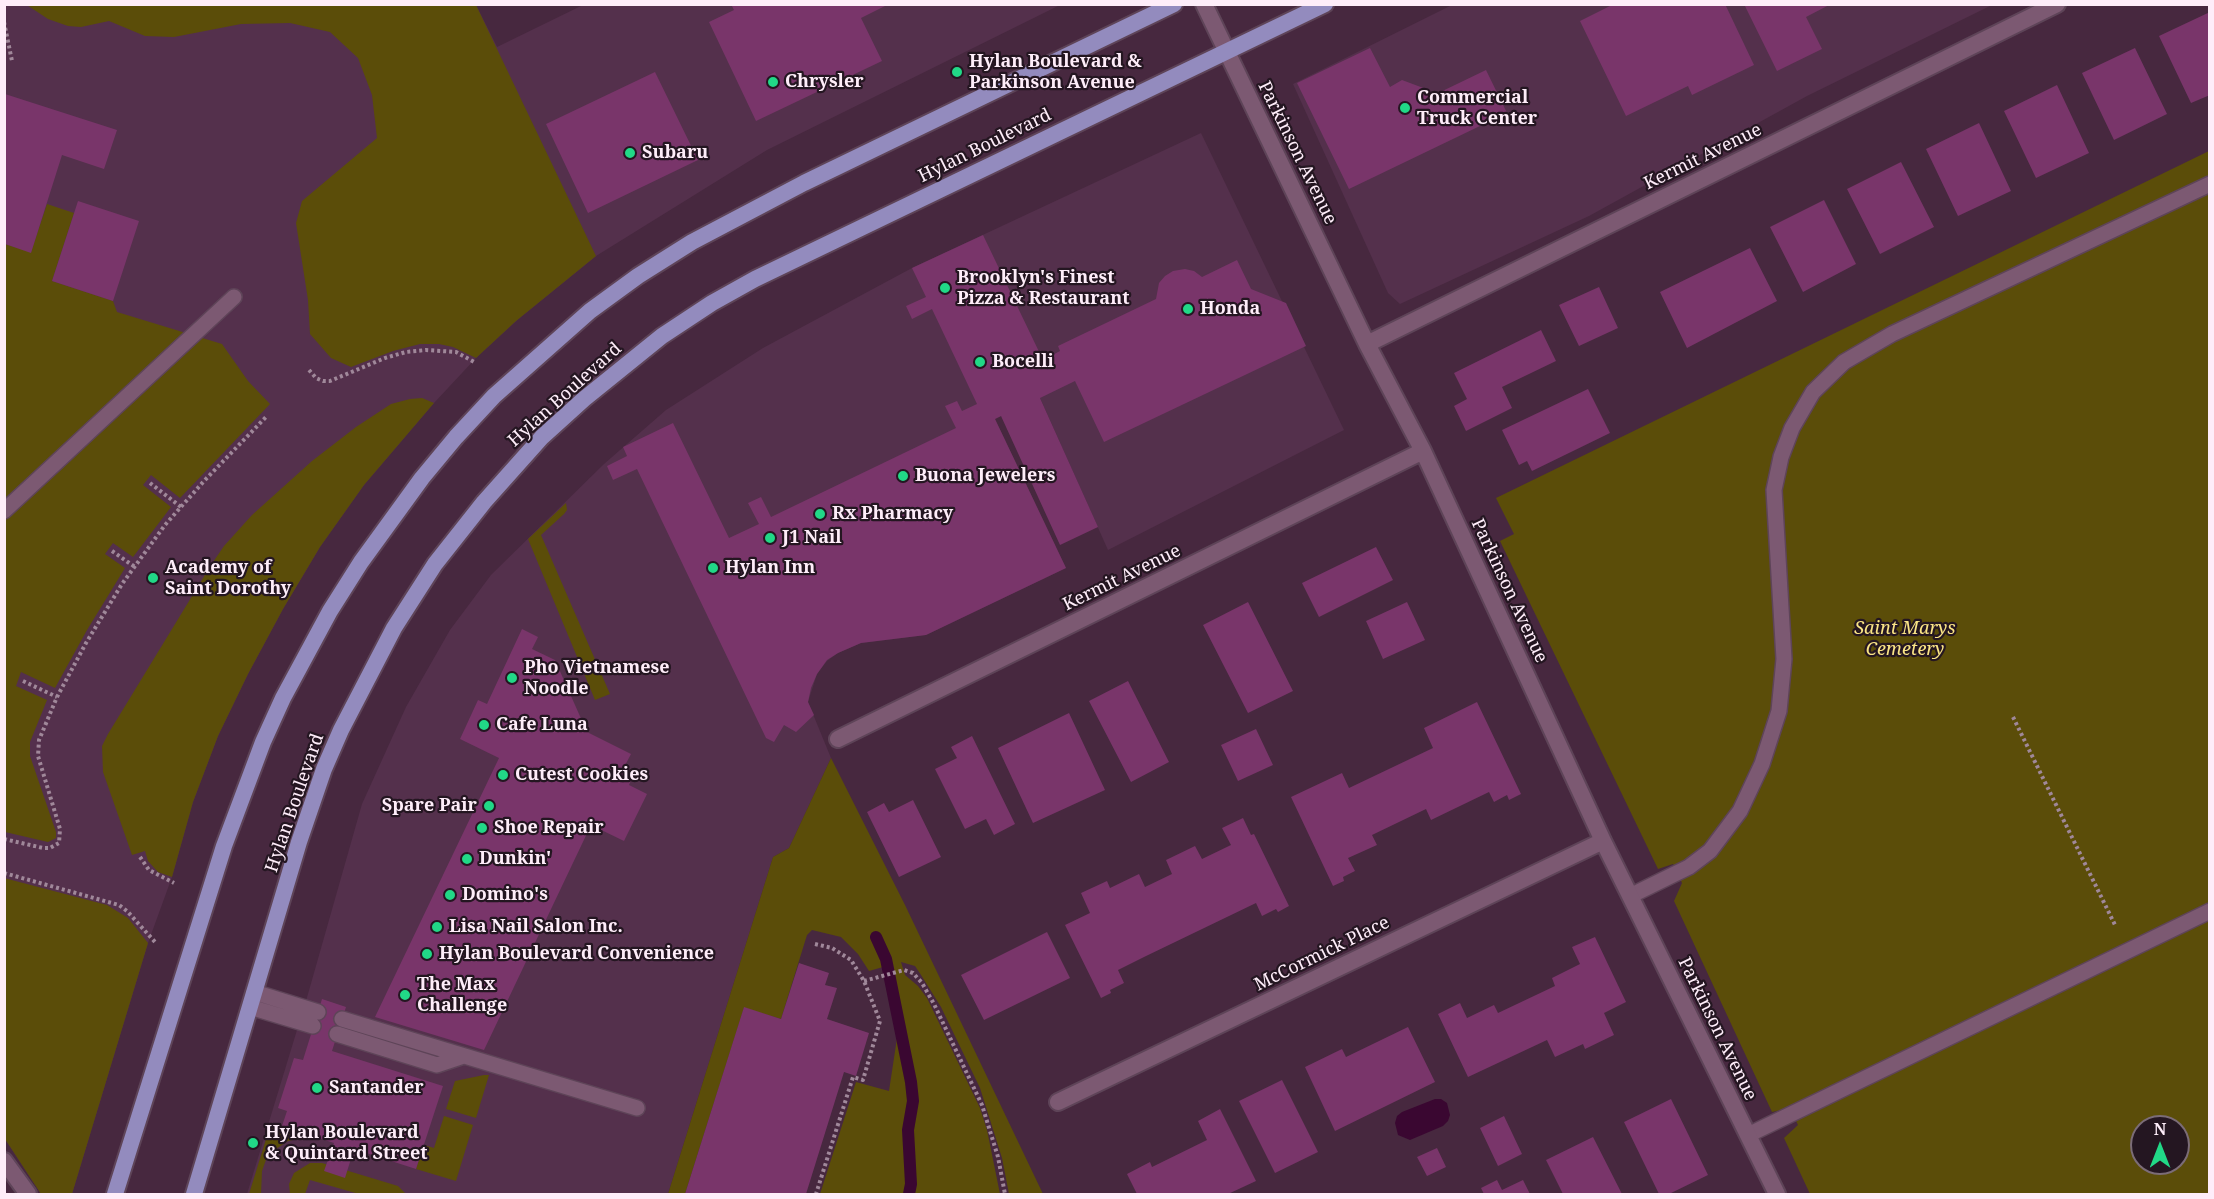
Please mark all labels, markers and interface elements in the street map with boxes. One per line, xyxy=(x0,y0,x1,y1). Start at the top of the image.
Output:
place label: Hylan Boulevard & Parkinson Avenue xyxy=(969,51,1142,94)
marker: Hylan Boulevard & Parkinson Avenue xyxy=(950,65,964,79)
place label: Chrysler xyxy=(785,71,864,93)
marker: Chrysler xyxy=(766,75,780,89)
street label: Parkinson Avenue xyxy=(1253,78,1341,228)
place label: Commercial Truck Center xyxy=(1417,87,1537,130)
marker: Commercial Truck Center xyxy=(1398,101,1412,115)
street label: Hylan Boulevard xyxy=(915,104,1055,188)
street label: Kermit Avenue xyxy=(1641,119,1765,195)
place label: Subaru xyxy=(642,142,708,164)
marker: Subaru xyxy=(623,146,637,160)
place label: Brooklyn's Finest Pizza & Restaurant xyxy=(957,267,1129,310)
marker: Brooklyn's Finest Pizza & Restaurant xyxy=(938,281,952,295)
place label: Honda xyxy=(1200,298,1260,320)
marker: Honda xyxy=(1181,302,1195,316)
street label: Hylan Boulevard xyxy=(504,338,626,452)
place label: Bocelli xyxy=(992,351,1054,373)
marker: Bocelli xyxy=(973,355,987,369)
place label: Buona Jewelers xyxy=(915,465,1055,487)
marker: Buona Jewelers xyxy=(896,469,910,483)
place label: Rx Pharmacy xyxy=(832,503,953,525)
marker: Rx Pharmacy xyxy=(813,507,827,521)
street label: Parkinson Avenue xyxy=(1466,516,1552,666)
place label: J1 Nail xyxy=(782,527,842,549)
marker: J1 Nail xyxy=(763,531,777,545)
street label: Kermit Avenue xyxy=(1060,540,1184,616)
place label: Academy of Saint Dorothy xyxy=(165,557,291,600)
place label: Hylan Inn xyxy=(725,557,815,579)
marker: Hylan Inn xyxy=(706,561,720,575)
marker: Academy of Saint Dorothy xyxy=(146,571,160,585)
park label: Saint Marys Cemetery xyxy=(1854,618,1956,660)
place label: Pho Vietnamese Noodle xyxy=(524,657,670,700)
marker: Pho Vietnamese Noodle xyxy=(505,671,519,685)
place label: Cafe Luna xyxy=(496,714,588,736)
marker: Cafe Luna xyxy=(477,718,491,732)
street label: Hylan Boulevard xyxy=(261,731,329,875)
place label: Cutest Cookies xyxy=(515,764,648,786)
marker: Cutest Cookies xyxy=(496,768,510,782)
place label: Spare Pair xyxy=(382,795,477,817)
marker: Spare Pair xyxy=(482,799,496,813)
place label: Shoe Repair xyxy=(494,817,604,839)
marker: Shoe Repair xyxy=(475,821,489,835)
place label: Dunkin' xyxy=(479,848,551,870)
marker: Dunkin' xyxy=(460,852,474,866)
place label: Domino's xyxy=(462,884,548,906)
marker: Domino's xyxy=(443,888,457,902)
street label: McCormick Place xyxy=(1251,912,1393,996)
place label: Lisa Nail Salon Inc. xyxy=(449,916,623,938)
marker: Lisa Nail Salon Inc. xyxy=(430,920,444,934)
place label: Hylan Boulevard Convenience xyxy=(439,943,714,965)
marker: Hylan Boulevard Convenience xyxy=(420,947,434,961)
street label: Parkinson Avenue xyxy=(1673,954,1761,1104)
place label: The Max Challenge xyxy=(417,974,507,1016)
marker: The Max Challenge xyxy=(398,988,412,1002)
place label: Santander xyxy=(329,1077,424,1099)
marker: Santander xyxy=(310,1081,324,1095)
north arrow xyxy=(2130,1115,2190,1175)
text: N xyxy=(2154,1118,2166,1140)
place label: Hylan Boulevard & Quintard Street xyxy=(265,1122,427,1164)
marker: Hylan Boulevard & Quintard Street xyxy=(246,1136,260,1150)

